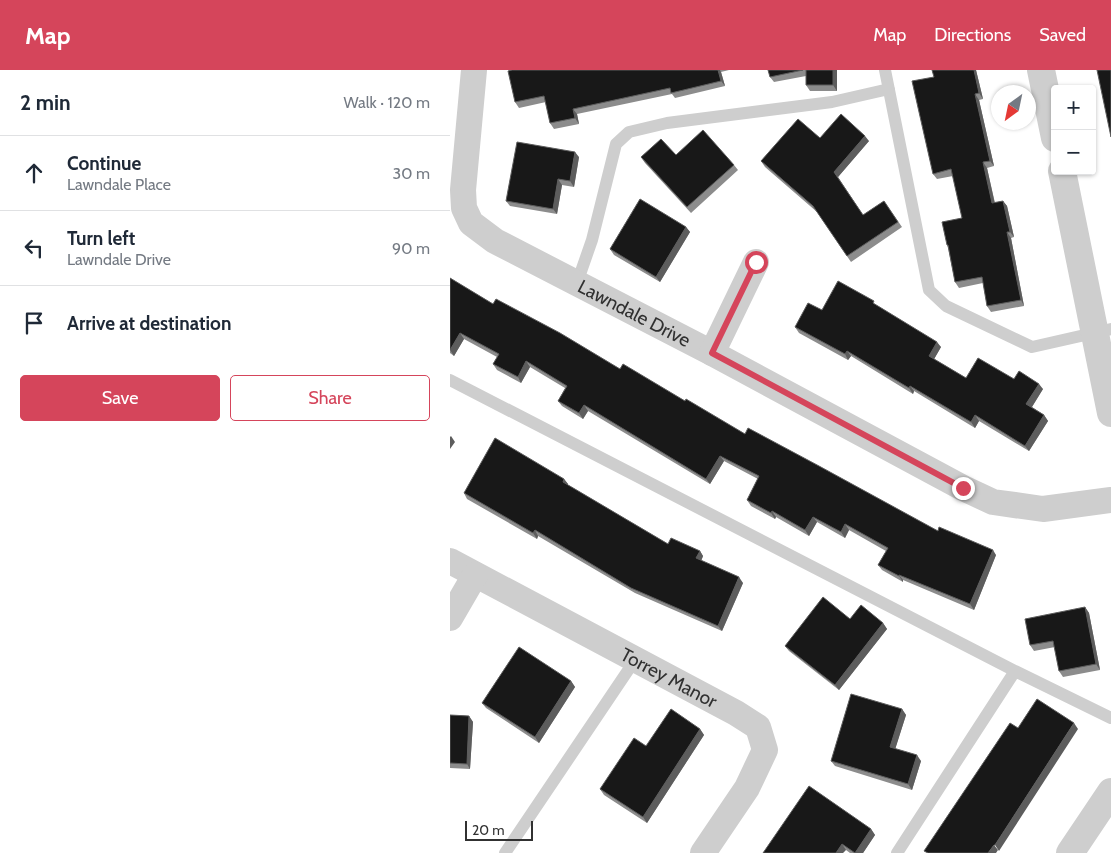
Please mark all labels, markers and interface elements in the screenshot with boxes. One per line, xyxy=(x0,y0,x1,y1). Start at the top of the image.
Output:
text: Map xyxy=(25,21,71,50)
text: Map xyxy=(873,24,906,46)
text: Directions xyxy=(934,24,1011,46)
text: Saved xyxy=(1039,24,1086,46)
north arrow xyxy=(991,85,1036,130)
map controls xyxy=(1051,85,1096,175)
button: + xyxy=(1051,85,1096,130)
text: 2 min xyxy=(20,90,71,115)
text: Walk · 120 m xyxy=(343,93,430,112)
button: − xyxy=(1051,130,1096,175)
text: Continue xyxy=(67,152,141,175)
icon: ahead xyxy=(20,159,48,187)
text: 30 m xyxy=(393,164,430,183)
text: Lawndale Place xyxy=(67,175,171,194)
text: Turn left xyxy=(67,227,135,250)
icon: left xyxy=(20,234,48,262)
text: 90 m xyxy=(392,239,430,258)
text: Lawndale Drive xyxy=(67,250,171,269)
route start xyxy=(745,251,768,274)
street label: Lawndale Drive xyxy=(574,275,695,352)
icon: arrive xyxy=(20,309,48,337)
text: Arrive at destination xyxy=(67,312,231,335)
button: Save xyxy=(20,375,220,421)
button: Share xyxy=(230,375,430,421)
route end xyxy=(952,477,975,500)
street label: Torrey Manor xyxy=(617,643,721,713)
scale bar xyxy=(465,818,532,841)
text: 20 m xyxy=(472,821,505,839)

